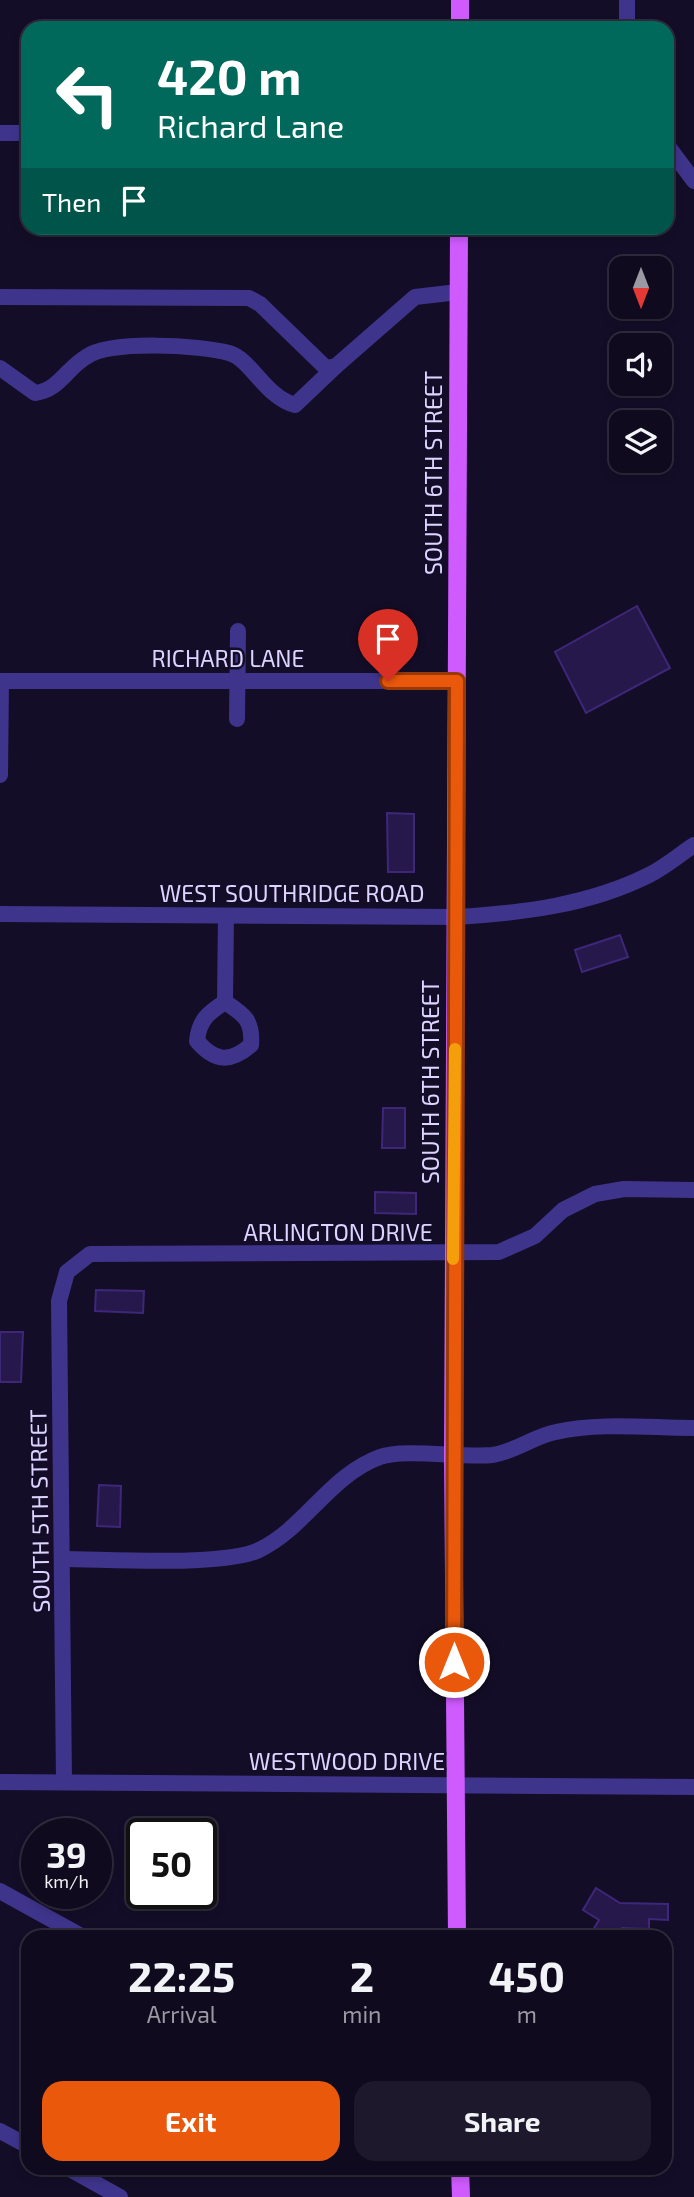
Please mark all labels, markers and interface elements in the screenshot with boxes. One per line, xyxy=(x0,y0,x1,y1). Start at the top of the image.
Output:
text: 420 m xyxy=(157,46,301,105)
icon: left xyxy=(42,49,133,140)
text: Richard Lane xyxy=(157,106,344,144)
icon: arrive xyxy=(115,182,153,220)
text: Then xyxy=(42,186,101,217)
north arrow xyxy=(609,256,672,318)
map controls xyxy=(609,256,672,473)
button: sound xyxy=(609,333,672,396)
street label: SOUTH 6TH STREET xyxy=(419,371,447,575)
button: layers xyxy=(609,410,672,473)
pin xyxy=(358,609,418,681)
icon: arrive xyxy=(369,620,407,658)
street label: RICHARD LANE xyxy=(152,644,304,672)
street label: WEST SOUTHRIDGE ROAD xyxy=(160,879,424,907)
street label: SOUTH 6TH STREET xyxy=(416,980,444,1184)
street label: ARLINGTON DRIVE xyxy=(243,1218,433,1246)
street label: SOUTH 5TH STREET xyxy=(23,1409,55,1613)
position arrow xyxy=(417,1625,491,1699)
street label: WESTWOOD DRIVE xyxy=(249,1747,445,1775)
speed limit sign: 50 xyxy=(126,1818,217,1909)
text: 39 xyxy=(46,1833,87,1875)
text: km/h xyxy=(44,1870,89,1892)
text: 22:25 xyxy=(128,1950,235,2000)
text: 2 xyxy=(350,1950,374,2000)
text: 450 xyxy=(489,1950,565,2000)
text: Arrival xyxy=(147,2000,217,2028)
text: min xyxy=(342,2000,381,2028)
text: m xyxy=(517,2000,537,2028)
button: Exit xyxy=(42,2081,340,2161)
button: Share xyxy=(354,2081,651,2161)

